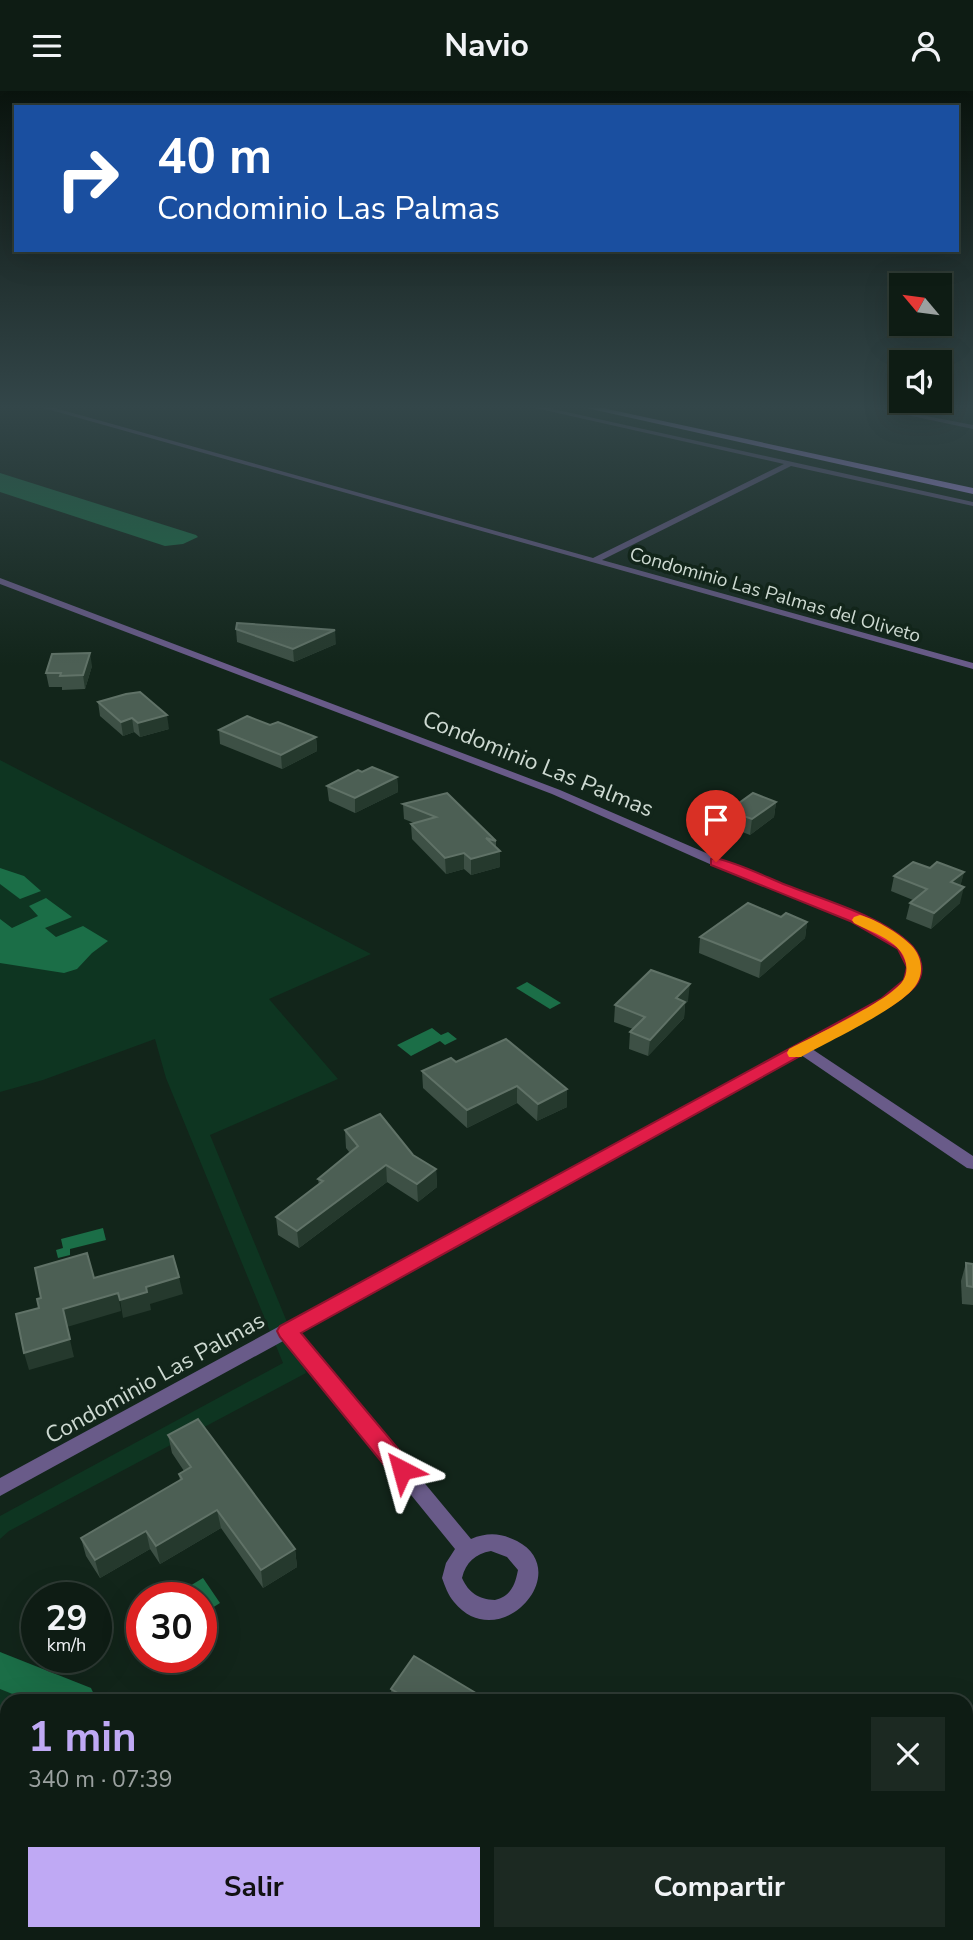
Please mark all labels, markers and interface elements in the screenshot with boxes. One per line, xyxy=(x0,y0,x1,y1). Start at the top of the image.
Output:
text: Navio xyxy=(444,24,529,67)
icon: menu xyxy=(28,27,66,65)
icon: person xyxy=(907,27,945,65)
text: 40 m xyxy=(157,123,272,190)
icon: right xyxy=(42,133,133,224)
text: Condominio Las Palmas xyxy=(157,187,500,230)
north arrow xyxy=(889,273,952,336)
map controls xyxy=(889,273,952,413)
button: sound xyxy=(889,350,952,413)
street label: Condominio Las Palmas del Oliveto xyxy=(626,541,924,649)
street label: Condominio Las Palmas xyxy=(418,703,658,825)
pin xyxy=(686,790,746,862)
icon: arrive xyxy=(697,801,735,839)
street label: Condominio Las Palmas xyxy=(40,1305,270,1451)
position arrow xyxy=(365,1433,439,1507)
speed limit sign: 30 xyxy=(126,1582,217,1673)
text: 29 xyxy=(45,1595,88,1642)
text: km/h xyxy=(47,1633,86,1657)
text: 1 min xyxy=(28,1709,137,1766)
button: close xyxy=(871,1717,945,1791)
text: 340 m · 07:39 xyxy=(28,1764,173,1795)
button: Salir xyxy=(28,1847,480,1927)
button: Compartir xyxy=(494,1847,945,1927)

